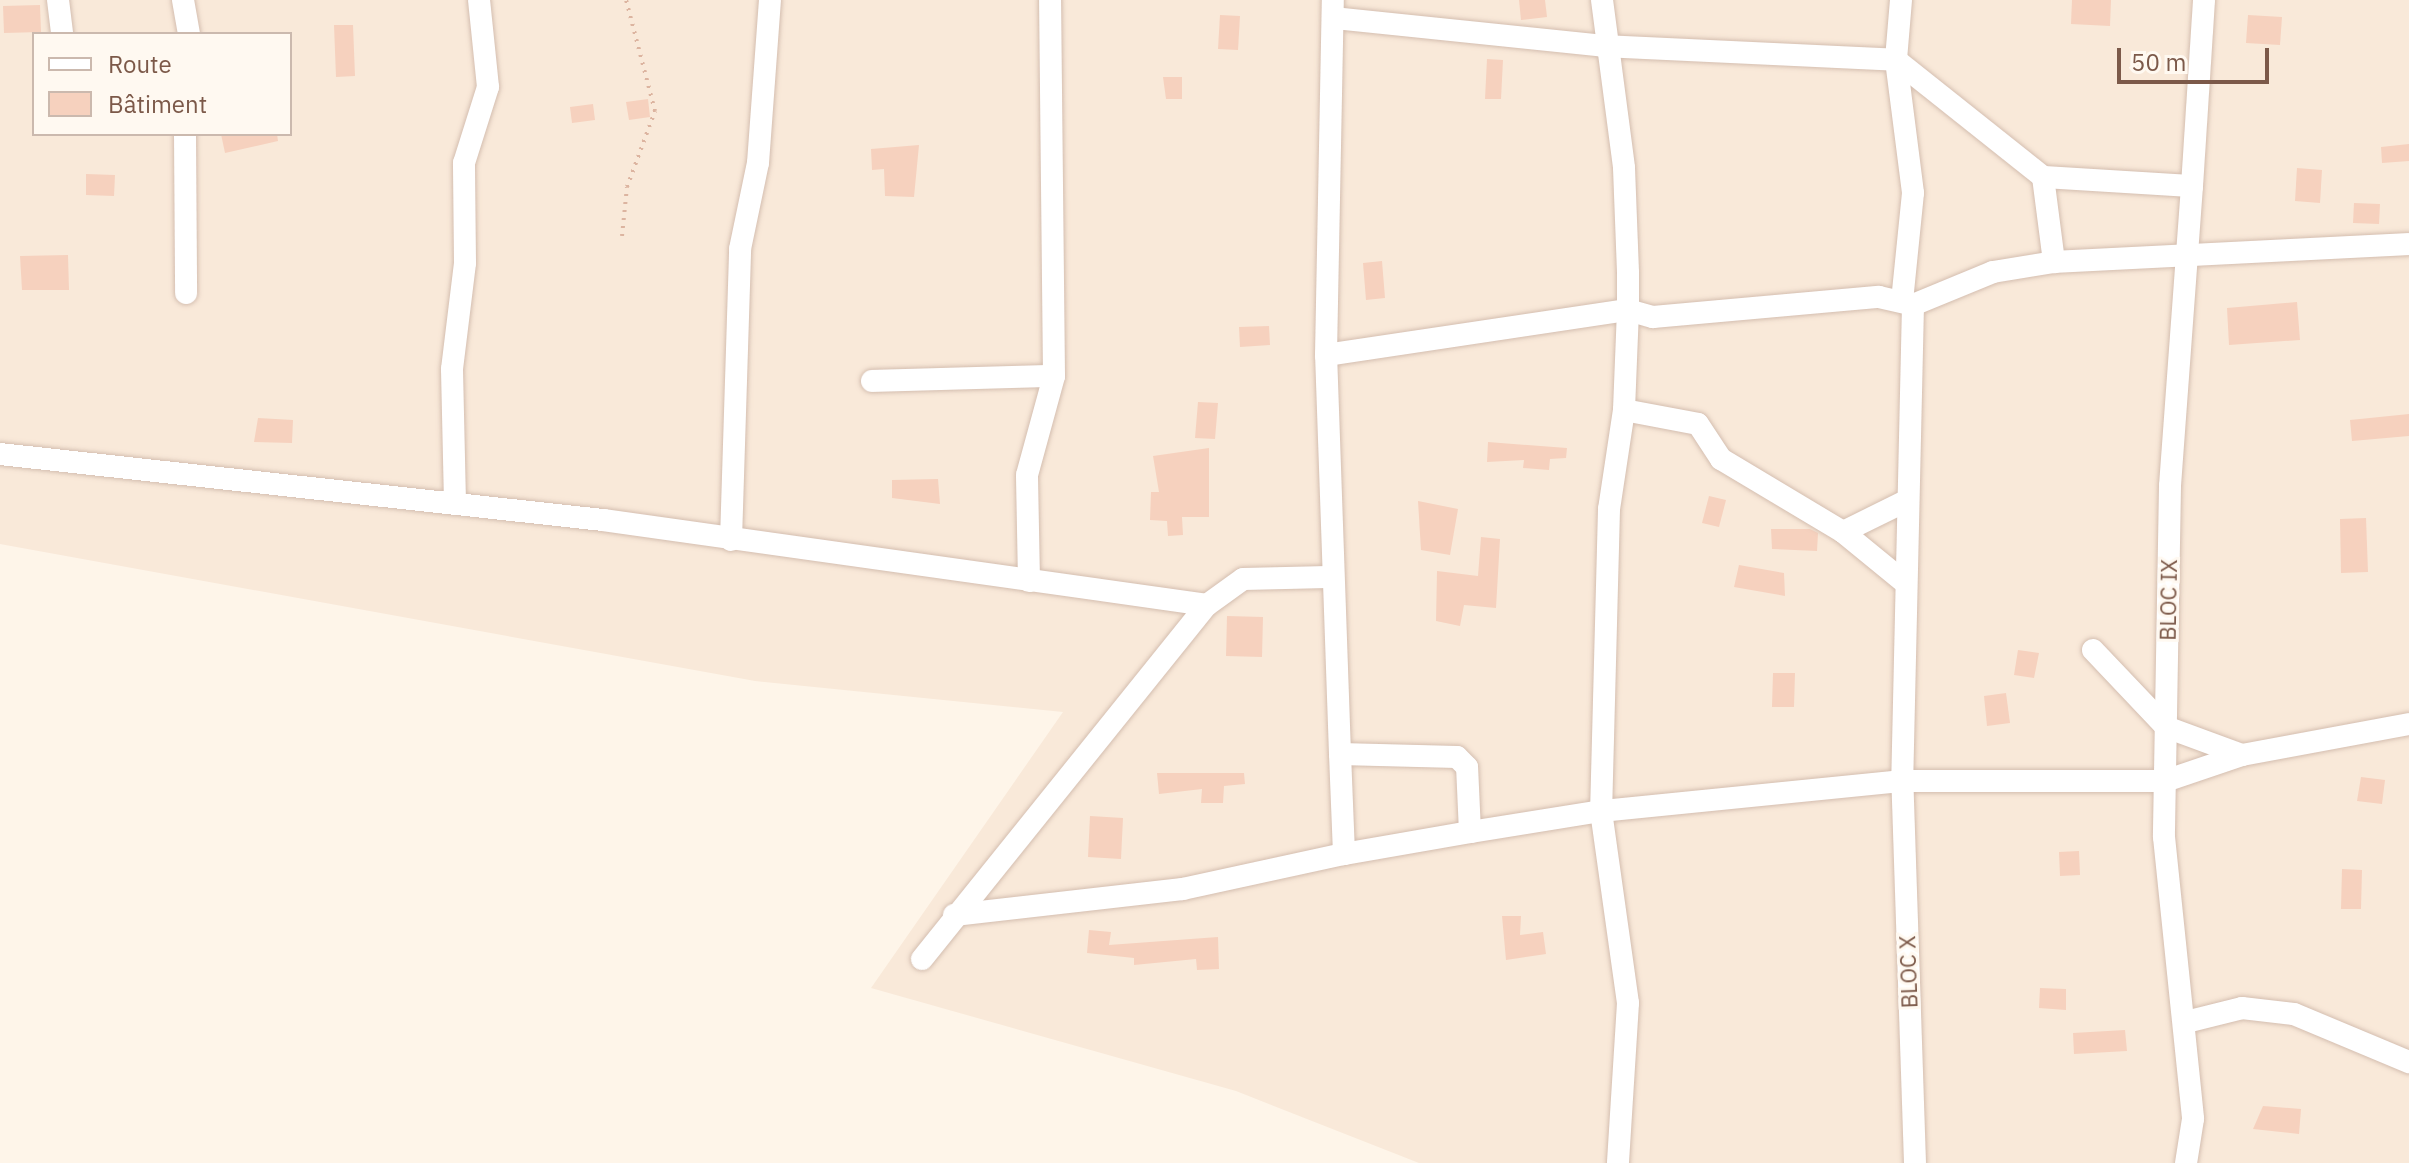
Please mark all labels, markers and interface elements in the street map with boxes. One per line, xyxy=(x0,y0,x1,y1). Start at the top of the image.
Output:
legend xyxy=(32,32,292,136)
scale bar xyxy=(2121,32,2273,82)
text: 50 m xyxy=(2131,46,2186,78)
text: Route xyxy=(108,48,172,80)
text: Bâtiment xyxy=(108,88,207,120)
street label: BLOC IX xyxy=(2154,559,2182,641)
street label: BLOC X xyxy=(1894,935,1922,1009)

